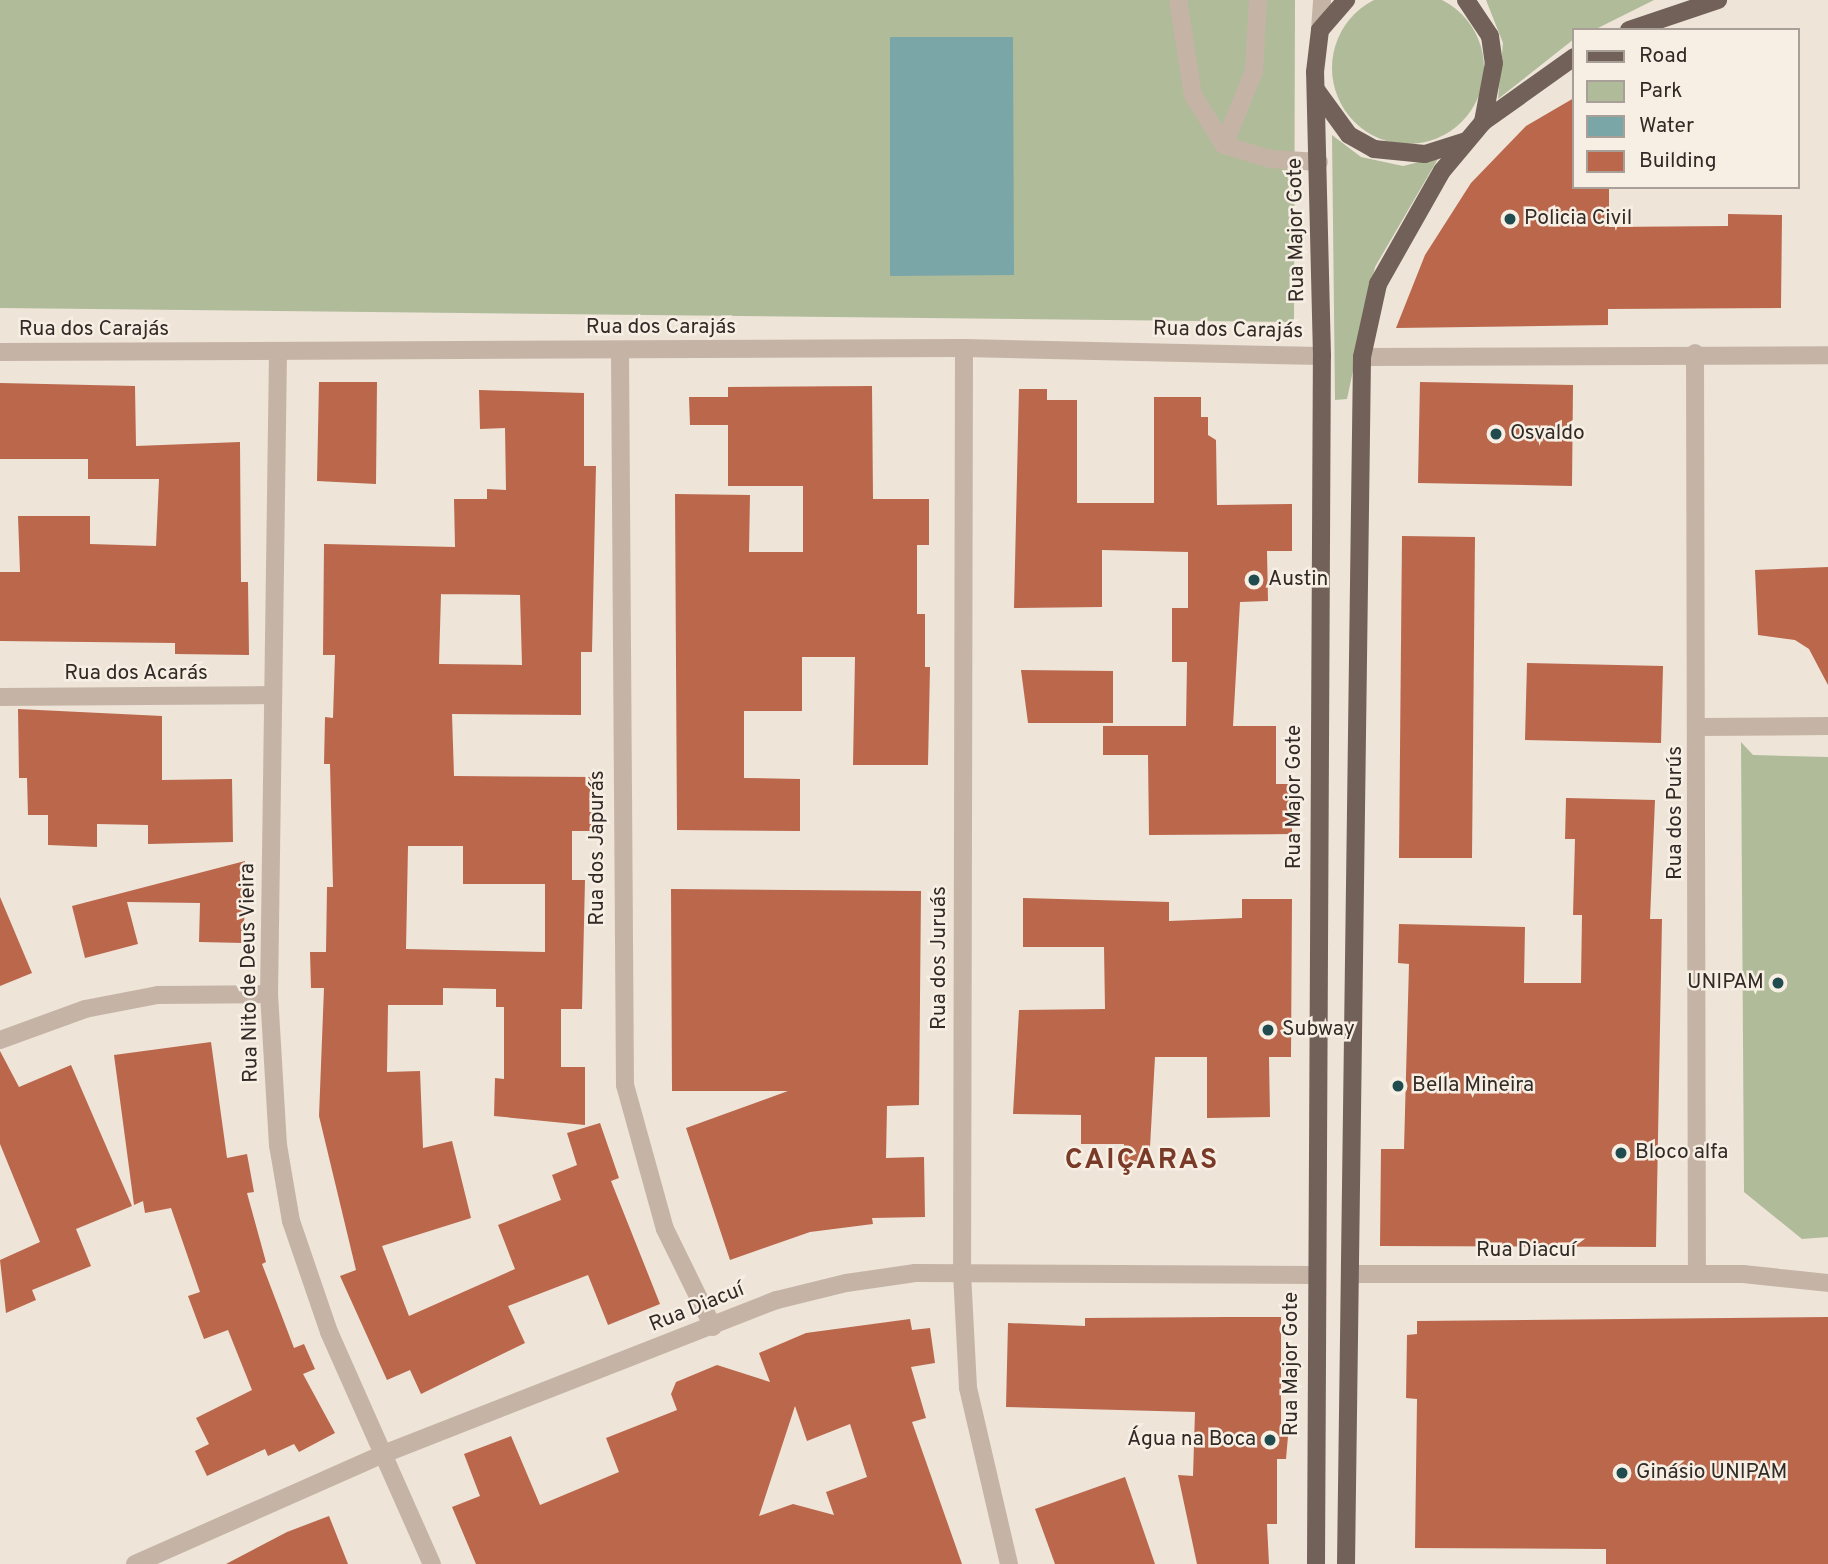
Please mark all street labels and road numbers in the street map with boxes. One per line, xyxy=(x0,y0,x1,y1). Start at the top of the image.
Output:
street label: Rua Major Gote xyxy=(1283,158,1311,302)
street label: Rua dos Carajás xyxy=(586,315,736,341)
street label: Rua dos Carajás xyxy=(19,317,169,343)
street label: Rua dos Carajás xyxy=(1153,317,1303,345)
street label: Rua dos Acarás xyxy=(64,661,208,687)
street label: Rua Major Gote xyxy=(1282,725,1308,869)
street label: Rua dos Purús xyxy=(1663,746,1689,880)
street label: Rua dos Japurás xyxy=(585,770,611,926)
street label: Rua Nito de Deus Vieira xyxy=(235,862,265,1084)
street label: Rua dos Juruás xyxy=(927,886,953,1030)
street label: Rua Diacuí xyxy=(1476,1238,1576,1264)
street label: Rua Diacuí xyxy=(646,1278,748,1338)
street label: Rua Major Gote xyxy=(1279,1292,1305,1436)

